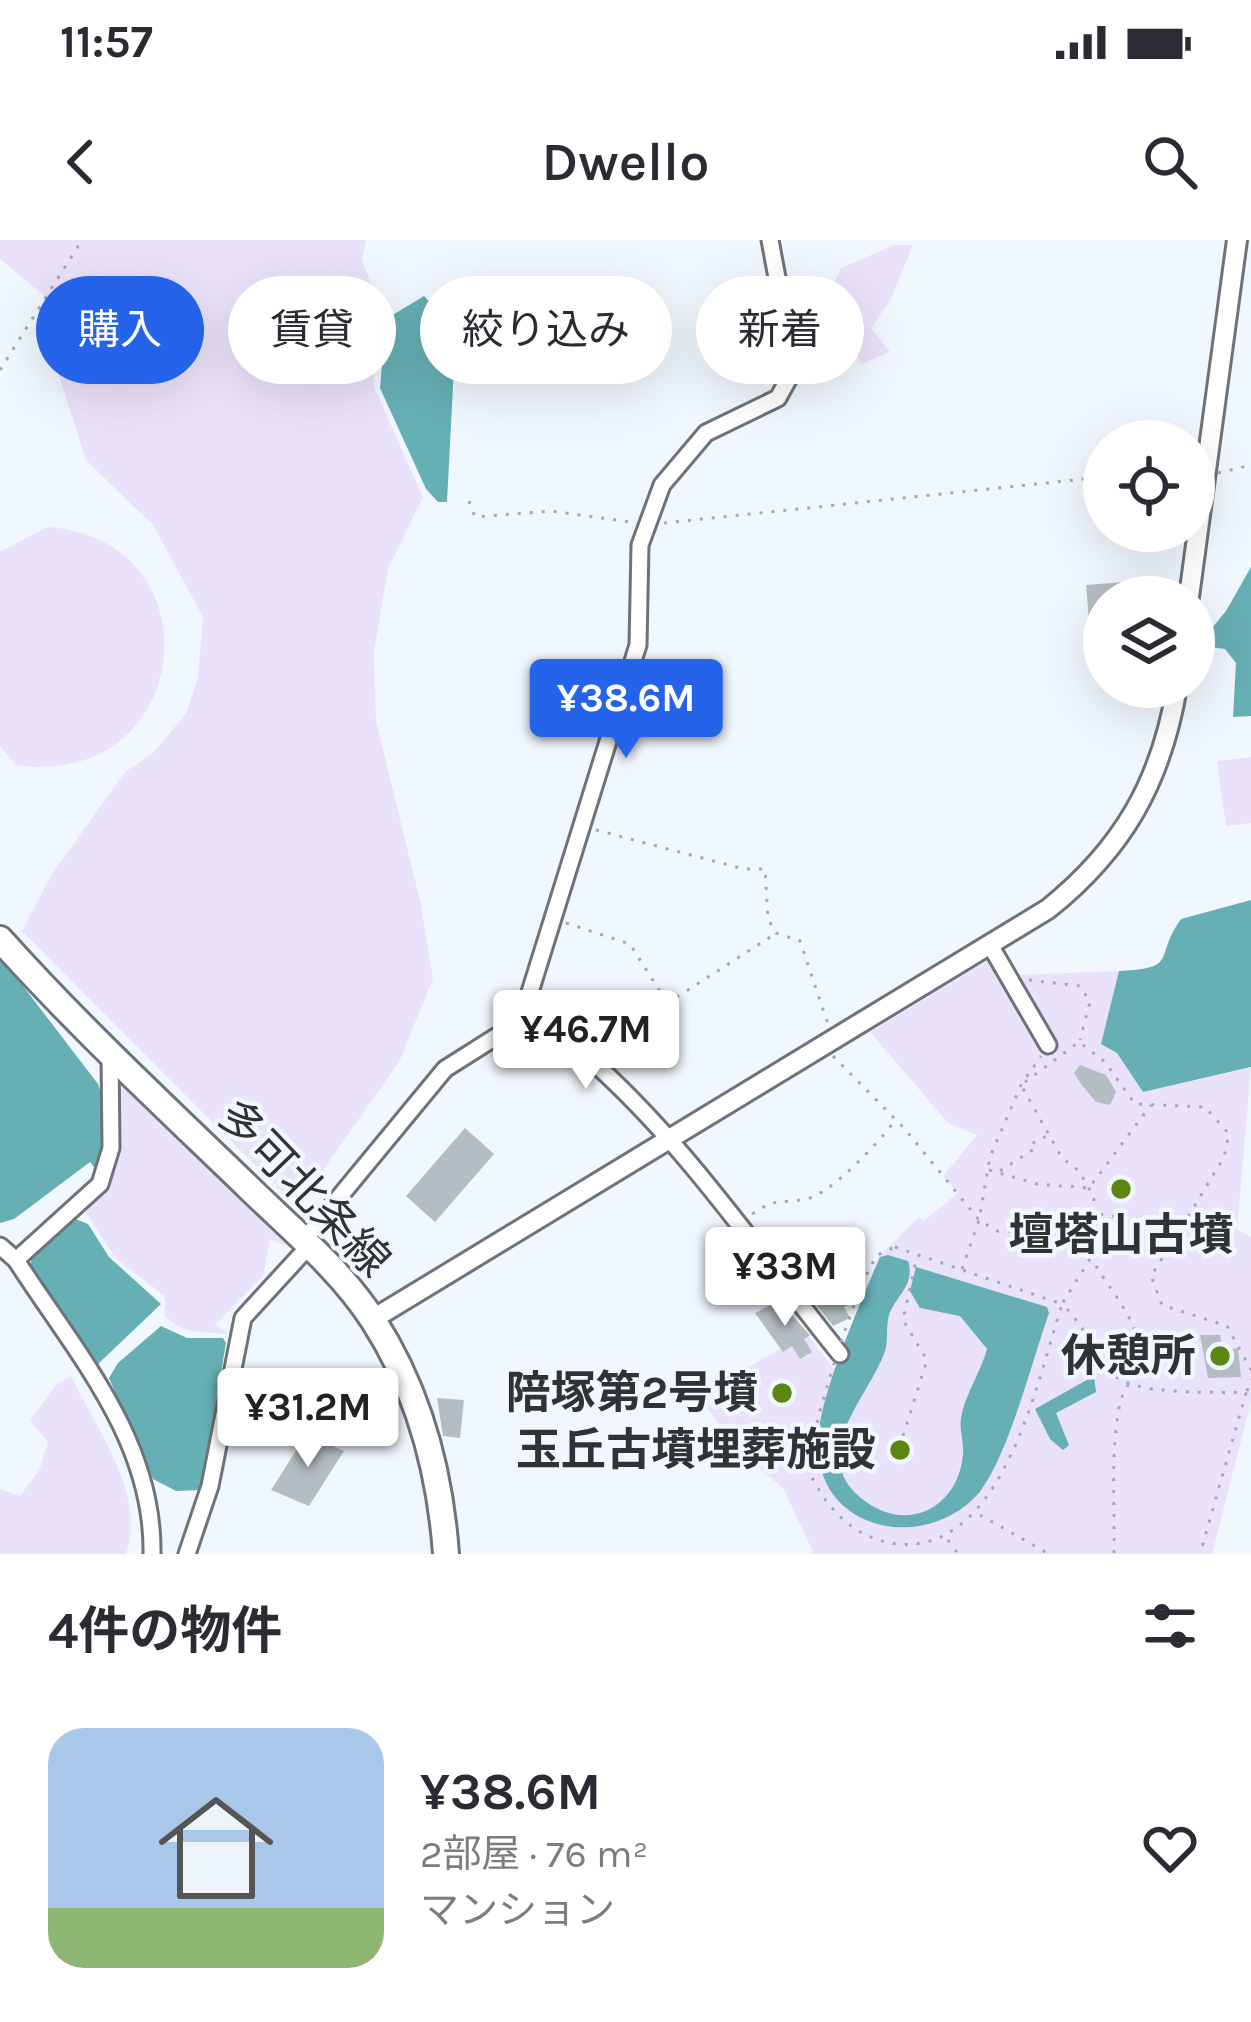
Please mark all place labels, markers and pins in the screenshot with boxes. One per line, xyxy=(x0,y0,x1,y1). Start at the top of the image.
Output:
pin: ¥38.6M xyxy=(528,659,724,761)
pin: ¥46.7M xyxy=(488,990,684,1092)
marker: 壇塔山古墳 xyxy=(1108,1176,1134,1202)
place label: 壇塔山古墳 xyxy=(1008,1209,1234,1261)
pin: ¥33M xyxy=(714,1227,856,1329)
place label: 休憩所 xyxy=(1061,1330,1196,1382)
marker: 休憩所 xyxy=(1207,1343,1233,1369)
place label: 陪塚第2号墳 xyxy=(506,1367,758,1419)
pin: ¥31.2M xyxy=(210,1368,406,1470)
marker: 陪塚第2号墳 xyxy=(769,1380,795,1406)
place label: 玉丘古墳埋葬施設 xyxy=(516,1424,876,1476)
marker: 玉丘古墳埋葬施設 xyxy=(887,1437,913,1463)

